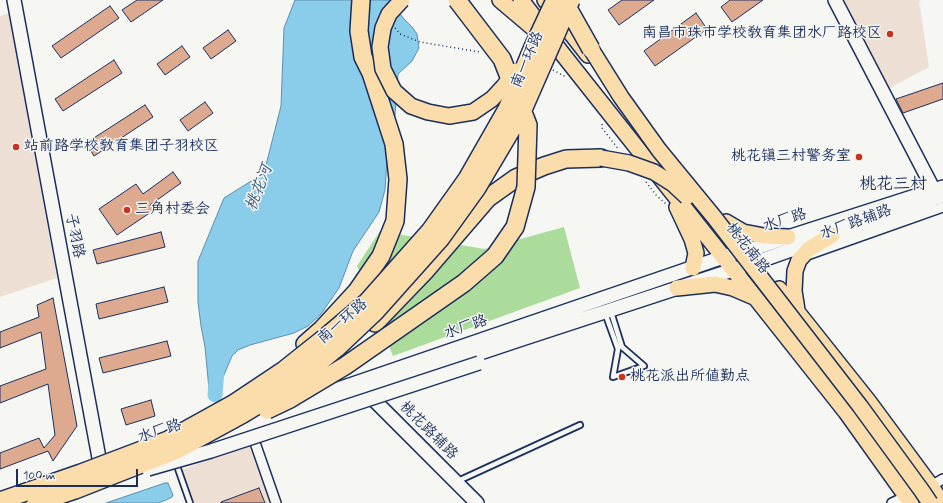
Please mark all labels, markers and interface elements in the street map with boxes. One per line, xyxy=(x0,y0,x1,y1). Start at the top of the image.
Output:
place label: 南昌市珠市学校教育集团水厂路校区 xyxy=(642,25,882,43)
street label: 南一环路 xyxy=(508,29,548,91)
marker: 南昌市珠市学校教育集团水厂路校区 xyxy=(885,29,895,39)
place label: 站前路学校教育集团子羽校区 xyxy=(24,138,219,156)
marker: 站前路学校教育集团子羽校区 xyxy=(11,142,21,152)
place label: 桃花镇三村警务室 xyxy=(731,148,851,166)
marker: 桃花镇三村警务室 xyxy=(854,152,864,162)
water label: 桃花河 xyxy=(242,162,278,214)
district label: 桃花三村 xyxy=(859,175,927,195)
place label: 三角村委会 xyxy=(135,201,210,219)
street label: 水厂路辅路 xyxy=(818,202,894,244)
marker: 三角村委会 xyxy=(122,205,132,215)
street label: 水厂路 xyxy=(761,205,809,237)
street label: 子羽路 xyxy=(61,212,87,260)
street label: 桃花南路 xyxy=(721,220,773,278)
street label: 南一环路 xyxy=(314,296,372,348)
street label: 水厂路 xyxy=(442,312,490,344)
place label: 桃花派出所值勤点 xyxy=(630,368,750,386)
marker: 桃花派出所值勤点 xyxy=(617,372,627,382)
street label: 桃花路辅路 xyxy=(395,398,461,464)
street label: 水厂路 xyxy=(136,416,184,448)
scale bar xyxy=(18,461,140,487)
text: 100 m xyxy=(23,468,55,484)

